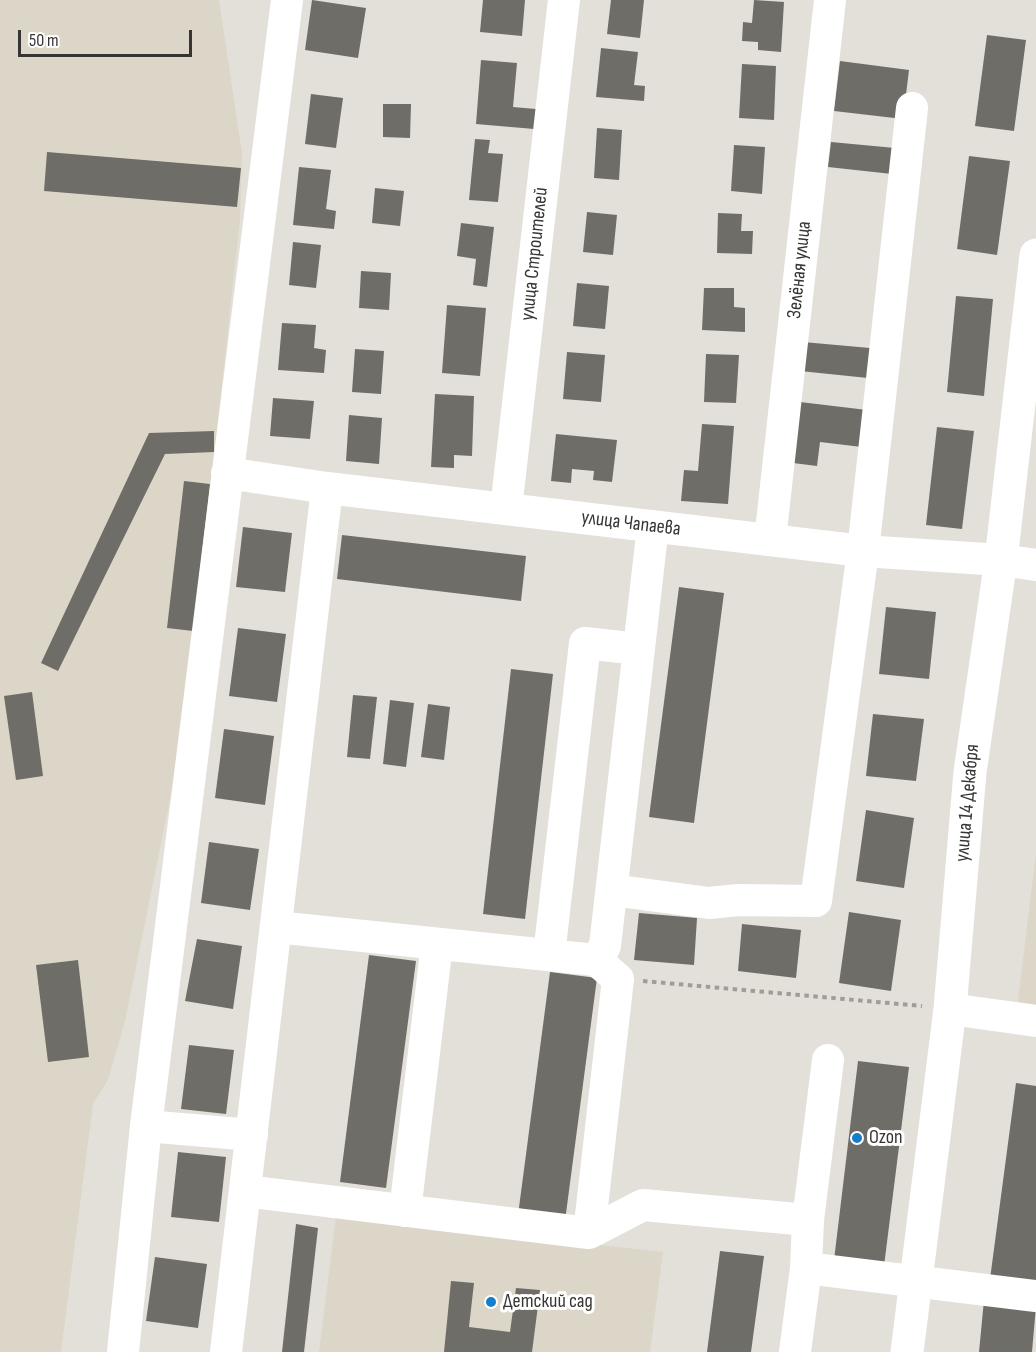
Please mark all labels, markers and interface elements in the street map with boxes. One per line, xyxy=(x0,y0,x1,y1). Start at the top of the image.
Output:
scale bar xyxy=(21,18,195,56)
text: 50 m xyxy=(29,30,59,51)
street label: улица Строителей xyxy=(516,186,554,322)
street label: Зелёная улица xyxy=(783,220,817,320)
street label: улица Чапаева xyxy=(580,506,682,542)
street label: улица 14 Декабря xyxy=(951,743,985,863)
place label: Ozon xyxy=(869,1126,903,1150)
marker: Ozon xyxy=(850,1131,864,1145)
place label: Детский сад xyxy=(503,1290,593,1314)
marker: Детский сад xyxy=(484,1295,498,1309)

